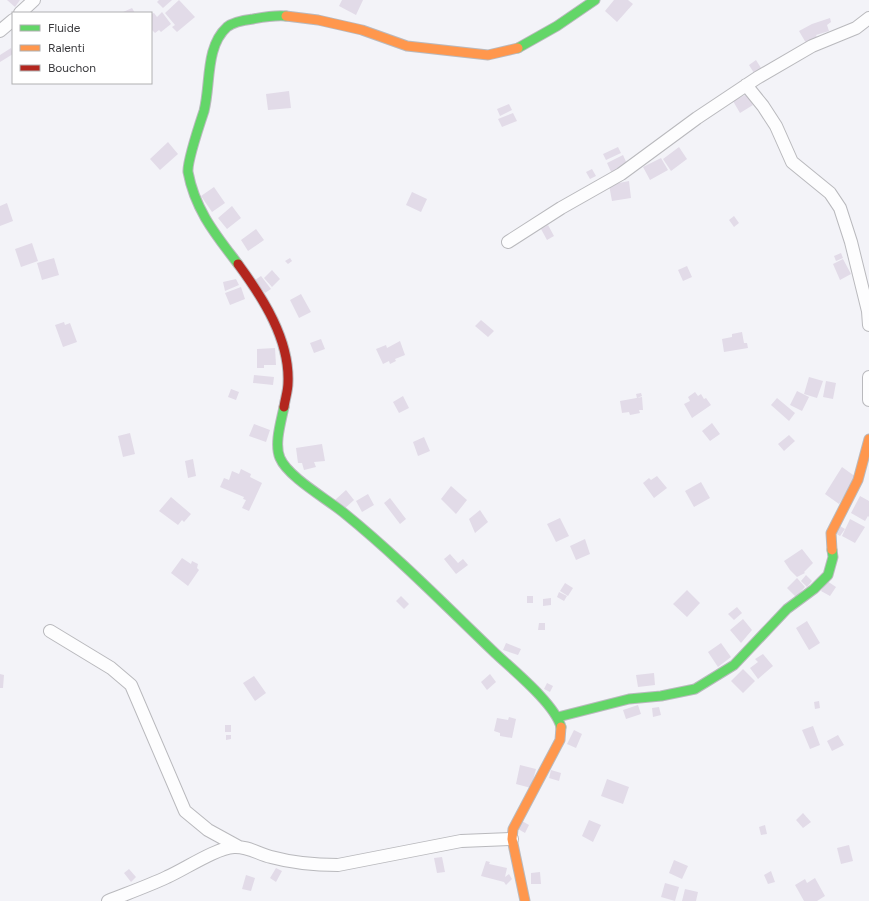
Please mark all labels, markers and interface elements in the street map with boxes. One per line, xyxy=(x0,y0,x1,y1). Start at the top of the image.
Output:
legend xyxy=(12,12,152,84)
text: Fluide xyxy=(48,21,81,35)
text: Ralenti xyxy=(48,41,85,55)
text: Bouchon xyxy=(48,61,96,75)

